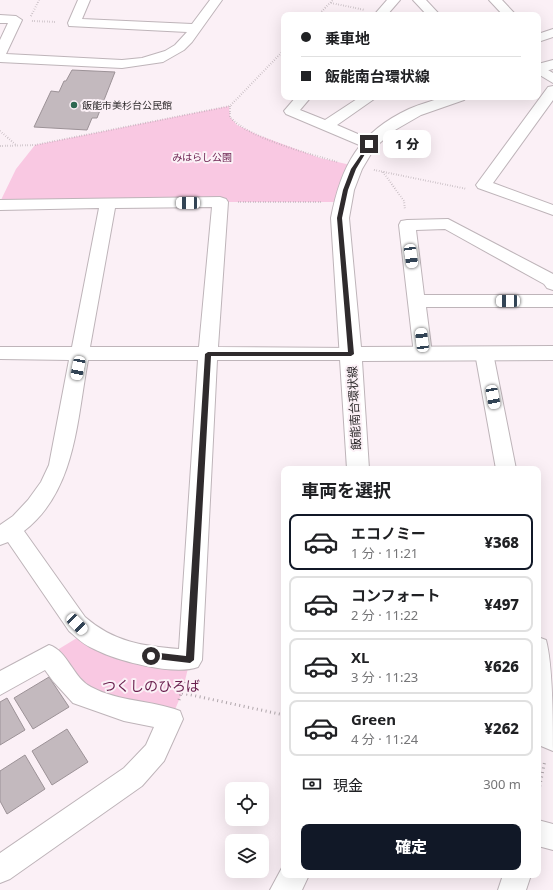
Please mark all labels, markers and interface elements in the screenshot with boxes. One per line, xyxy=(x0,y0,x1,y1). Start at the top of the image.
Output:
text: 乗車地 xyxy=(325,28,370,48)
text: 飯能南台環状線 xyxy=(325,66,430,86)
place label: 飯能市美杉台公民館 xyxy=(82,98,172,112)
marker: 飯能市美杉台公民館 xyxy=(69,100,79,110)
callout: 1 分 xyxy=(383,130,431,158)
route end xyxy=(360,135,378,153)
text: 1 分 xyxy=(395,135,419,153)
park label: みはらし公園 xyxy=(172,150,232,164)
car xyxy=(176,197,200,209)
car xyxy=(403,243,419,269)
car xyxy=(496,295,520,307)
car xyxy=(415,327,429,353)
car xyxy=(70,355,86,381)
street label: 飯能南台環状線 xyxy=(343,366,365,450)
car xyxy=(485,384,501,410)
text: 車両を選択 xyxy=(301,478,391,502)
text: エコノミー xyxy=(351,523,426,543)
icon: car xyxy=(303,524,339,560)
text: ¥368 xyxy=(484,532,519,552)
text: 1 分 · 11:21 xyxy=(351,544,418,562)
text: コンフォート xyxy=(351,585,441,605)
icon: car xyxy=(303,586,339,622)
text: ¥497 xyxy=(484,594,519,614)
text: 2 分 · 11:22 xyxy=(351,606,418,624)
car xyxy=(64,611,90,637)
route start xyxy=(142,647,160,665)
text: XL xyxy=(351,647,369,667)
icon: car xyxy=(303,648,339,684)
text: ¥626 xyxy=(484,656,519,676)
text: 3 分 · 11:23 xyxy=(351,668,418,686)
park label: つくしのひろば xyxy=(102,676,200,695)
text: Green xyxy=(351,709,396,729)
icon: car xyxy=(303,710,339,746)
text: ¥262 xyxy=(484,718,519,738)
text: 4 分 · 11:24 xyxy=(351,730,418,748)
icon: cash xyxy=(301,773,323,795)
text: 現金 xyxy=(333,775,363,795)
text: 300 m xyxy=(483,775,521,793)
map controls xyxy=(225,782,269,878)
button: locate xyxy=(225,782,269,826)
button: 確定 xyxy=(301,824,521,870)
button: layers xyxy=(225,834,269,878)

